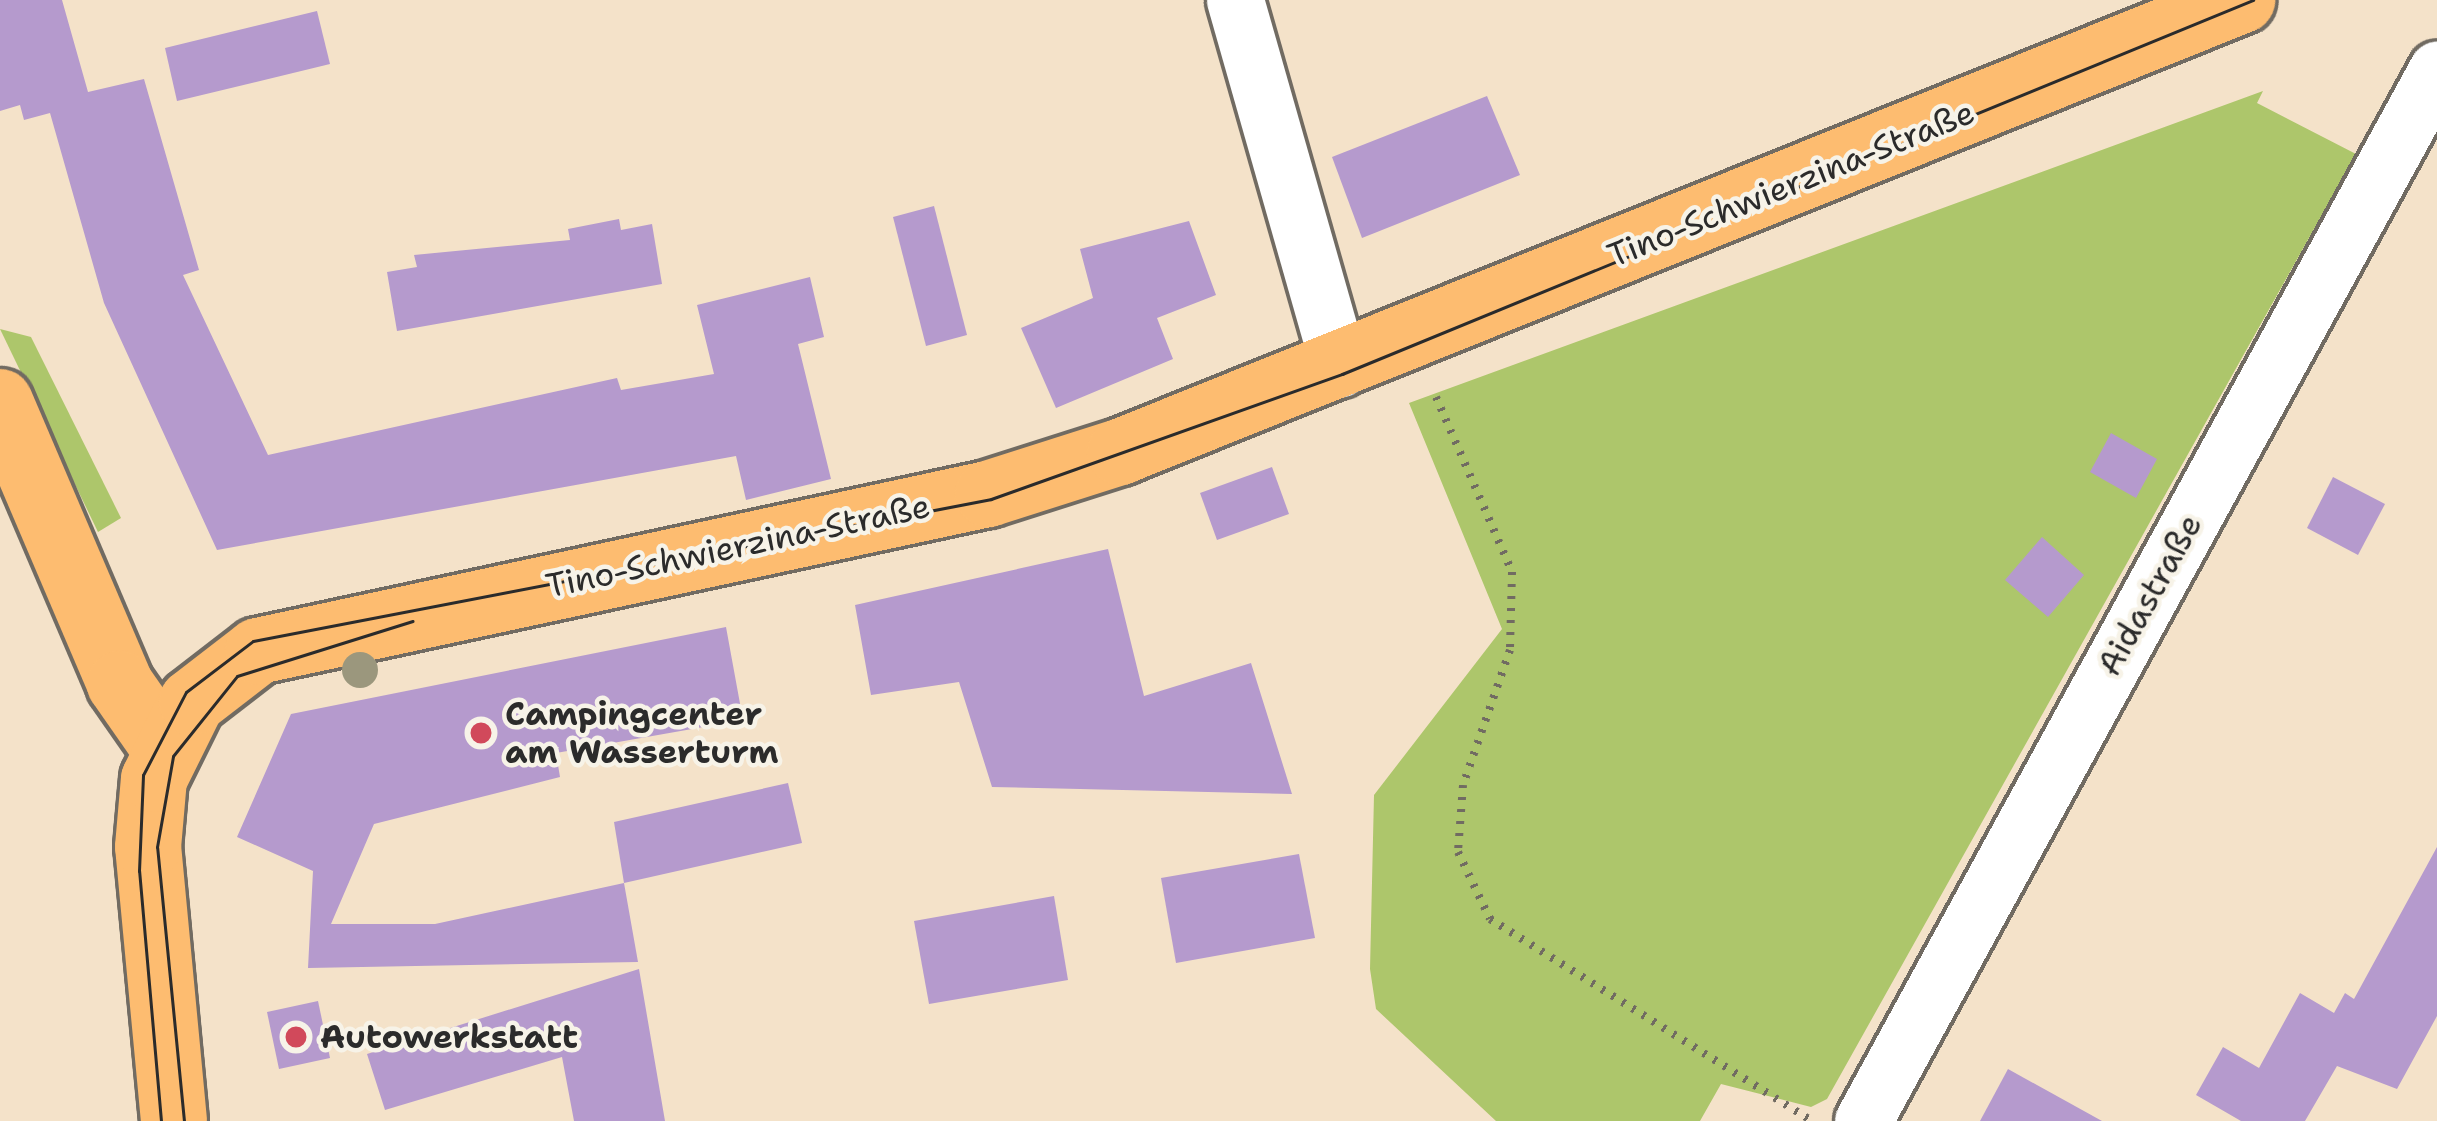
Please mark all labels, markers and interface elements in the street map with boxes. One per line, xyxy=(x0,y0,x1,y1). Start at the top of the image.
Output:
street label: Tino-Schwierzina-Straße xyxy=(1602,92,1980,276)
street label: Tino-Schwierzina-Straße xyxy=(542,486,934,606)
street label: Aidastraße xyxy=(2090,508,2210,682)
place label: Campingcenter am Wasserturm xyxy=(505,694,779,772)
marker: Campingcenter am Wasserturm xyxy=(468,720,494,746)
place label: Autowerkstatt xyxy=(320,1017,578,1057)
marker: Autowerkstatt xyxy=(283,1024,309,1050)

